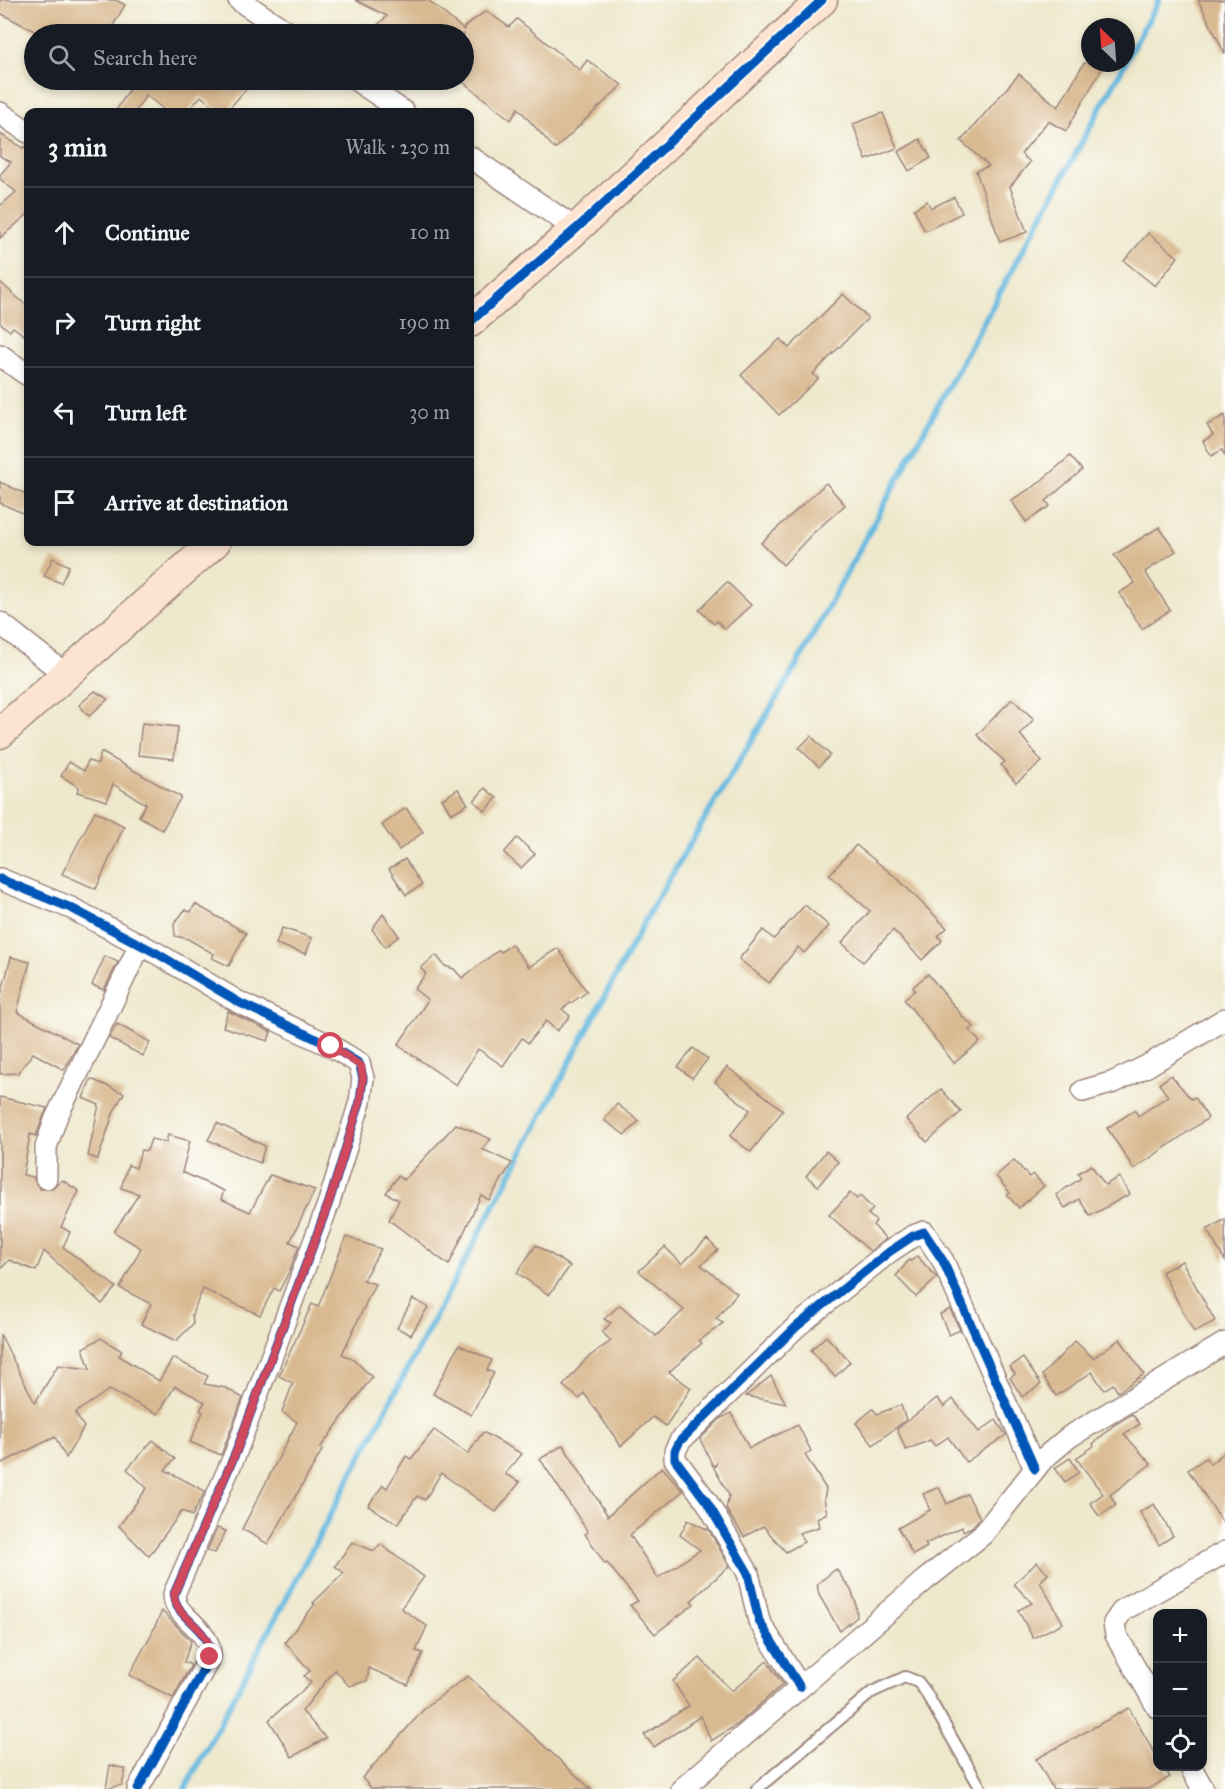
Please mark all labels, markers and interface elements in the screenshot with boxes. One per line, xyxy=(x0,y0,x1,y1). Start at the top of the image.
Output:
north arrow xyxy=(1081,18,1135,72)
search box xyxy=(24,24,474,90)
icon: search xyxy=(45,41,78,74)
text: Search here xyxy=(93,44,197,71)
text: 3 min xyxy=(48,131,107,163)
text: Walk · 230 m xyxy=(345,135,450,159)
icon: ahead xyxy=(48,216,81,249)
text: Continue xyxy=(105,219,190,246)
text: 10 m xyxy=(409,220,450,244)
icon: right xyxy=(48,306,81,339)
text: Turn right xyxy=(105,309,201,336)
text: 190 m xyxy=(399,310,450,334)
icon: left xyxy=(48,396,81,429)
text: Turn left xyxy=(105,399,187,426)
text: 30 m xyxy=(409,400,450,424)
icon: arrive xyxy=(48,486,81,519)
text: Arrive at destination xyxy=(105,489,288,516)
route start xyxy=(317,1032,343,1058)
map controls xyxy=(1153,1609,1207,1771)
button: + xyxy=(1153,1609,1207,1663)
route end xyxy=(196,1643,222,1669)
button: − xyxy=(1153,1663,1207,1717)
button: locate xyxy=(1153,1717,1207,1771)

